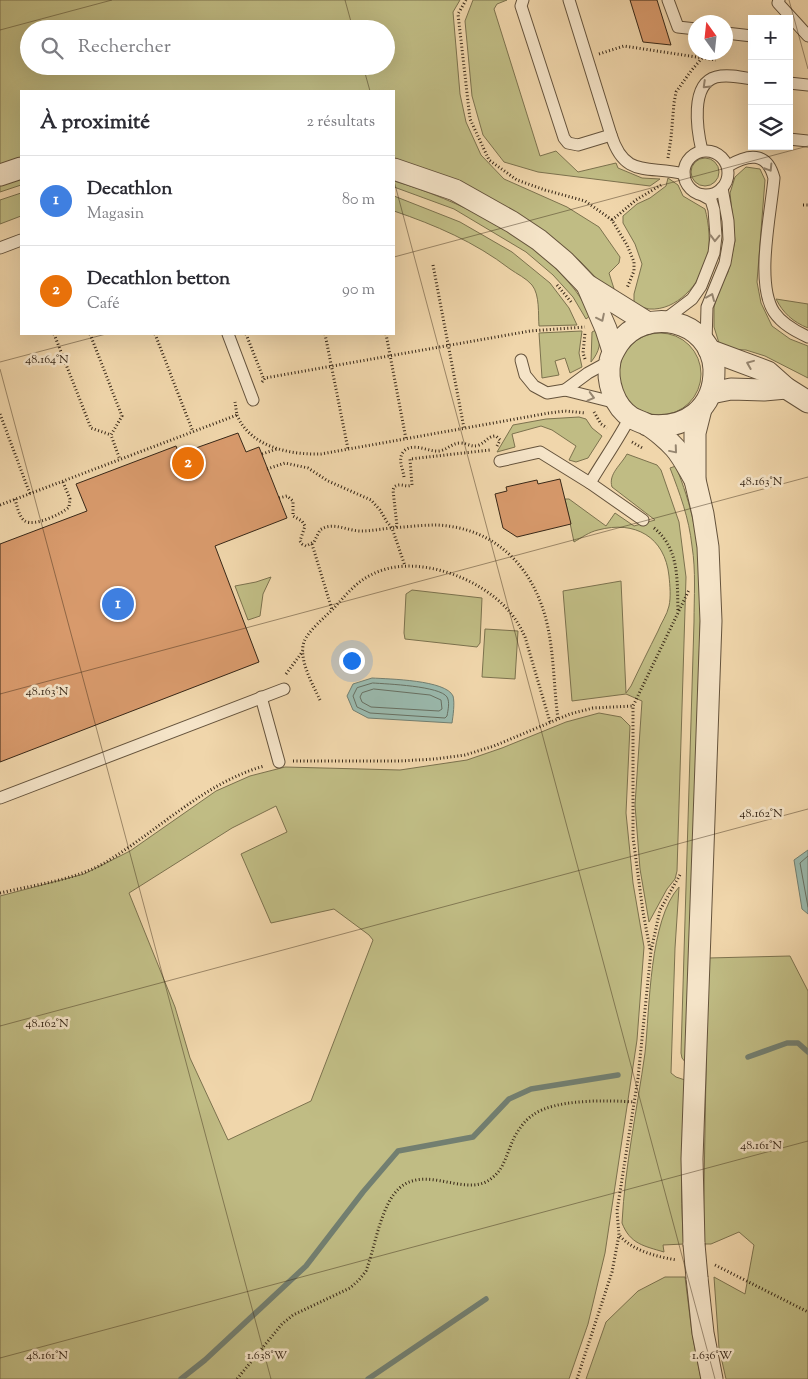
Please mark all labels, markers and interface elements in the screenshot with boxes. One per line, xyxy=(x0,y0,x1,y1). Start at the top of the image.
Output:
north arrow xyxy=(688,15,733,60)
map controls xyxy=(748,15,793,150)
button: + xyxy=(748,15,793,60)
search box xyxy=(20,20,395,75)
icon: search xyxy=(38,34,66,62)
text: Rechercher xyxy=(78,34,171,61)
button: − xyxy=(748,60,793,105)
one-way arrow xyxy=(703,79,712,88)
button: layers xyxy=(748,105,793,150)
text: À proximité xyxy=(40,108,150,138)
text: 2 résultats xyxy=(306,111,375,134)
one-way arrow xyxy=(763,163,773,172)
text: Decathlon xyxy=(87,176,172,203)
text: 1 xyxy=(53,189,59,212)
text: 80 m xyxy=(342,189,375,212)
text: Magasin xyxy=(87,203,144,226)
one-way arrow xyxy=(710,234,721,242)
text: Decathlon betton xyxy=(87,266,230,293)
text: 2 xyxy=(52,279,60,302)
text: 90 m xyxy=(342,279,375,302)
text: Café xyxy=(87,293,120,316)
one-way arrow xyxy=(705,293,715,302)
one-way arrow xyxy=(595,313,605,322)
text: 48.164°N xyxy=(25,351,69,369)
one-way arrow xyxy=(746,360,755,371)
one-way arrow xyxy=(587,391,595,402)
pin: 2 xyxy=(172,444,204,482)
one-way arrow xyxy=(669,444,678,453)
text: 48.163°N xyxy=(740,473,783,491)
pin: 1 xyxy=(102,585,134,623)
your location xyxy=(339,648,365,674)
text: 48.163°N xyxy=(26,683,69,701)
text: 48.162°N xyxy=(740,805,783,823)
text: 48.162°N xyxy=(26,1015,69,1033)
text: 48.161°N xyxy=(740,1137,782,1155)
text: 48.161°N xyxy=(26,1347,68,1365)
text: 1.638°W xyxy=(247,1347,288,1365)
text: 1.636°W xyxy=(692,1347,733,1365)

